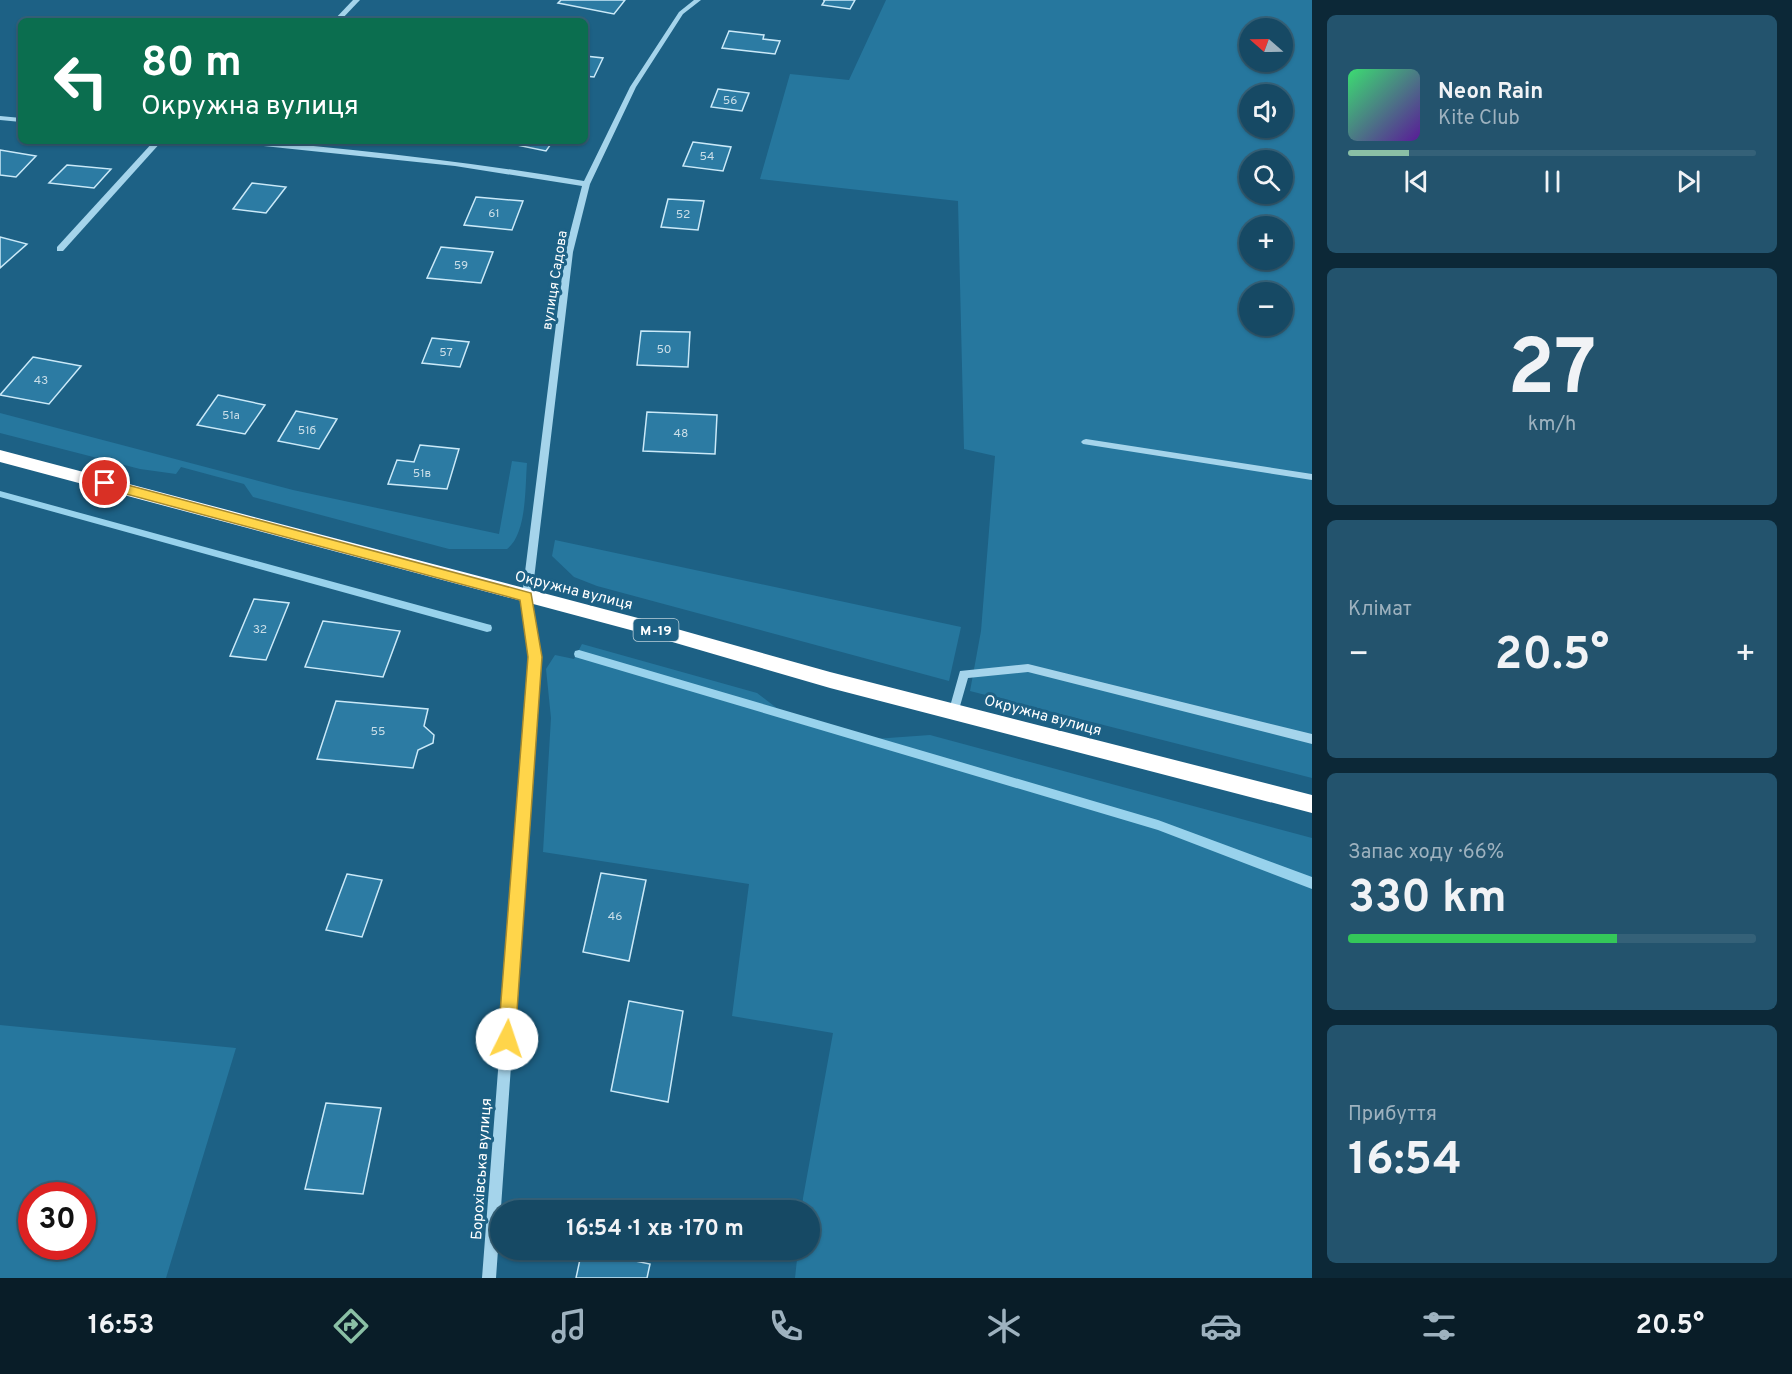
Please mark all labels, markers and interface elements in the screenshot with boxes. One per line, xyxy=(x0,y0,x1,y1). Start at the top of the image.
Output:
north arrow xyxy=(1239,18,1293,72)
map controls xyxy=(1239,18,1293,336)
text: 80 m xyxy=(141,38,242,91)
icon: left xyxy=(42,42,120,120)
text: Neon Rain xyxy=(1438,79,1543,106)
button: sound xyxy=(1239,84,1293,138)
text: Окружна вулиця xyxy=(141,90,359,124)
house number: 56 xyxy=(723,93,737,109)
text: Kite Club xyxy=(1438,106,1520,132)
house number: 54 xyxy=(699,149,715,165)
button: search xyxy=(1239,150,1293,204)
icon: previous xyxy=(1400,165,1433,198)
icon: pause xyxy=(1536,165,1569,198)
icon: next xyxy=(1672,165,1705,198)
house number: 61 xyxy=(488,206,500,222)
house number: 52 xyxy=(676,207,690,223)
button: + xyxy=(1239,216,1293,270)
street label: вулиця Садова xyxy=(539,229,572,331)
house number: 59 xyxy=(454,258,468,274)
button: − xyxy=(1239,282,1293,336)
text: 27 xyxy=(1508,323,1596,422)
house number: 50 xyxy=(656,342,672,358)
house number: 57 xyxy=(439,345,453,361)
house number: 43 xyxy=(34,373,48,389)
house number: 51а xyxy=(222,408,240,424)
text: km/h xyxy=(1528,412,1576,438)
house number: 51б xyxy=(298,423,317,439)
house number: 48 xyxy=(674,426,688,442)
pin xyxy=(79,457,130,508)
icon: arrive xyxy=(88,466,121,499)
house number: 51в xyxy=(413,466,431,482)
street label: Окружна вулиця xyxy=(513,568,635,615)
text: Клімат xyxy=(1348,597,1412,623)
road number: М-19 xyxy=(634,619,678,641)
house number: 32 xyxy=(253,622,267,638)
text: 20.5° xyxy=(1495,628,1609,685)
text: − xyxy=(1348,635,1369,677)
text: + xyxy=(1735,635,1756,677)
street label: Окружна вулиця xyxy=(982,692,1103,741)
house number: 55 xyxy=(371,724,385,740)
text: Запас ходу · 66% xyxy=(1348,840,1504,866)
text: 330 km xyxy=(1348,871,1507,928)
house number: 46 xyxy=(608,909,622,925)
position arrow xyxy=(475,1007,539,1071)
street label: Борохівська вулиця xyxy=(468,1097,497,1241)
text: Прибуття xyxy=(1348,1102,1437,1128)
text: 16:54 xyxy=(1348,1133,1462,1190)
speed limit sign: 30 xyxy=(18,1182,96,1260)
text: 16:54 · 1 хв · 170 m xyxy=(566,1216,744,1243)
icon: directions xyxy=(330,1305,372,1347)
icon: music xyxy=(548,1305,590,1347)
icon: phone xyxy=(765,1305,807,1347)
icon: climate xyxy=(983,1305,1025,1347)
icon: car xyxy=(1200,1305,1242,1347)
icon: filters xyxy=(1418,1305,1460,1347)
text: 16:53 xyxy=(88,1309,154,1343)
text: 20.5° xyxy=(1636,1309,1704,1343)

